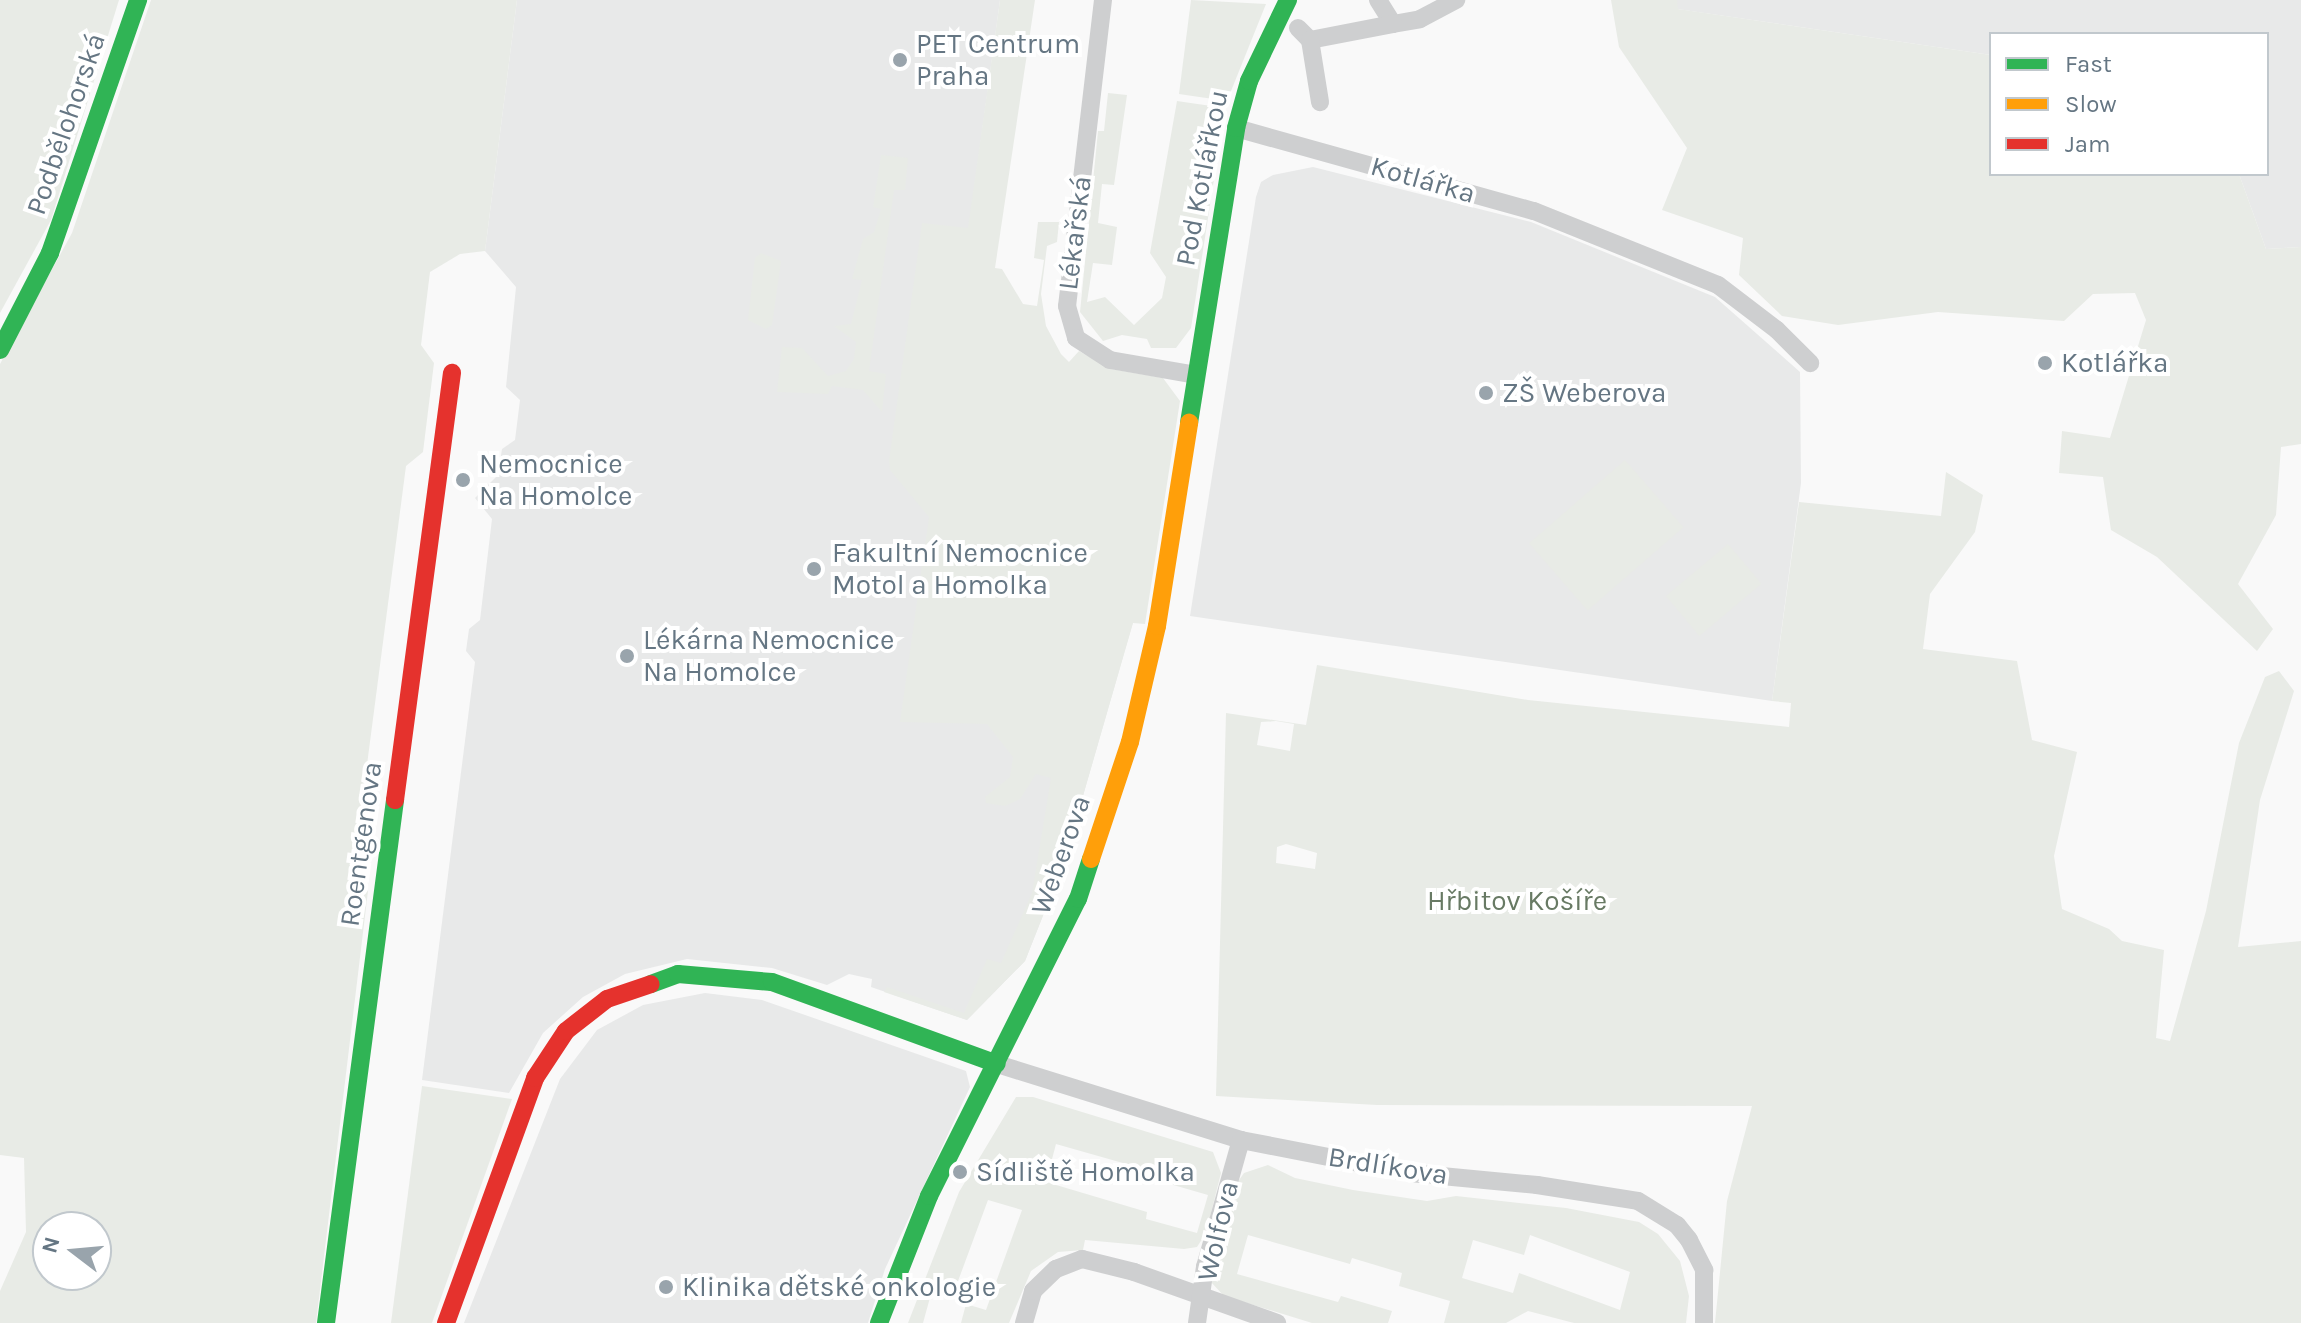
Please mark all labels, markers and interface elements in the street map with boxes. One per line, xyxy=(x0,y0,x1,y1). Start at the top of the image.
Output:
place label: PET Centrum Praha xyxy=(916,27,1080,93)
street label: Podbělohorská xyxy=(19,29,113,219)
legend xyxy=(1989,32,2269,176)
text: Fast xyxy=(2065,50,2112,78)
marker: PET Centrum Praha xyxy=(891,51,909,69)
street label: Pod Kotlářkou xyxy=(1168,87,1236,269)
text: Slow xyxy=(2065,90,2117,118)
text: Jam xyxy=(2065,130,2110,158)
street label: Kotlářka xyxy=(1367,149,1479,211)
street label: Lékařská xyxy=(1051,174,1099,292)
place label: Kotlářka xyxy=(2061,346,2168,380)
marker: Kotlářka xyxy=(2036,354,2054,372)
place label: ZŠ Weberova xyxy=(1502,376,1667,410)
marker: ZŠ Weberova xyxy=(1477,384,1495,402)
place label: Nemocnice Na Homolce xyxy=(479,447,632,513)
marker: Nemocnice Na Homolce xyxy=(454,471,472,489)
place label: Fakultní Nemocnice Motol a Homolka xyxy=(832,536,1088,602)
marker: Fakultní Nemocnice Motol a Homolka xyxy=(803,558,825,580)
place label: Lékárna Nemocnice Na Homolce xyxy=(643,623,894,689)
marker: Lékárna Nemocnice Na Homolce xyxy=(618,647,636,665)
street label: Roentgenova xyxy=(333,759,389,929)
street label: Weberova xyxy=(1024,791,1098,919)
park label: Hřbitov Košíře xyxy=(1427,884,1607,918)
street label: Brdlíkova xyxy=(1326,1140,1450,1192)
place label: Sídliště Homolka xyxy=(976,1155,1195,1189)
marker: Sídliště Homolka xyxy=(951,1163,969,1181)
street label: Wolfova xyxy=(1190,1178,1246,1284)
north arrow xyxy=(32,1211,112,1291)
text: N xyxy=(36,1234,66,1256)
place label: Klinika dětské onkologie xyxy=(682,1270,996,1304)
marker: Klinika dětské onkologie xyxy=(657,1278,675,1296)

